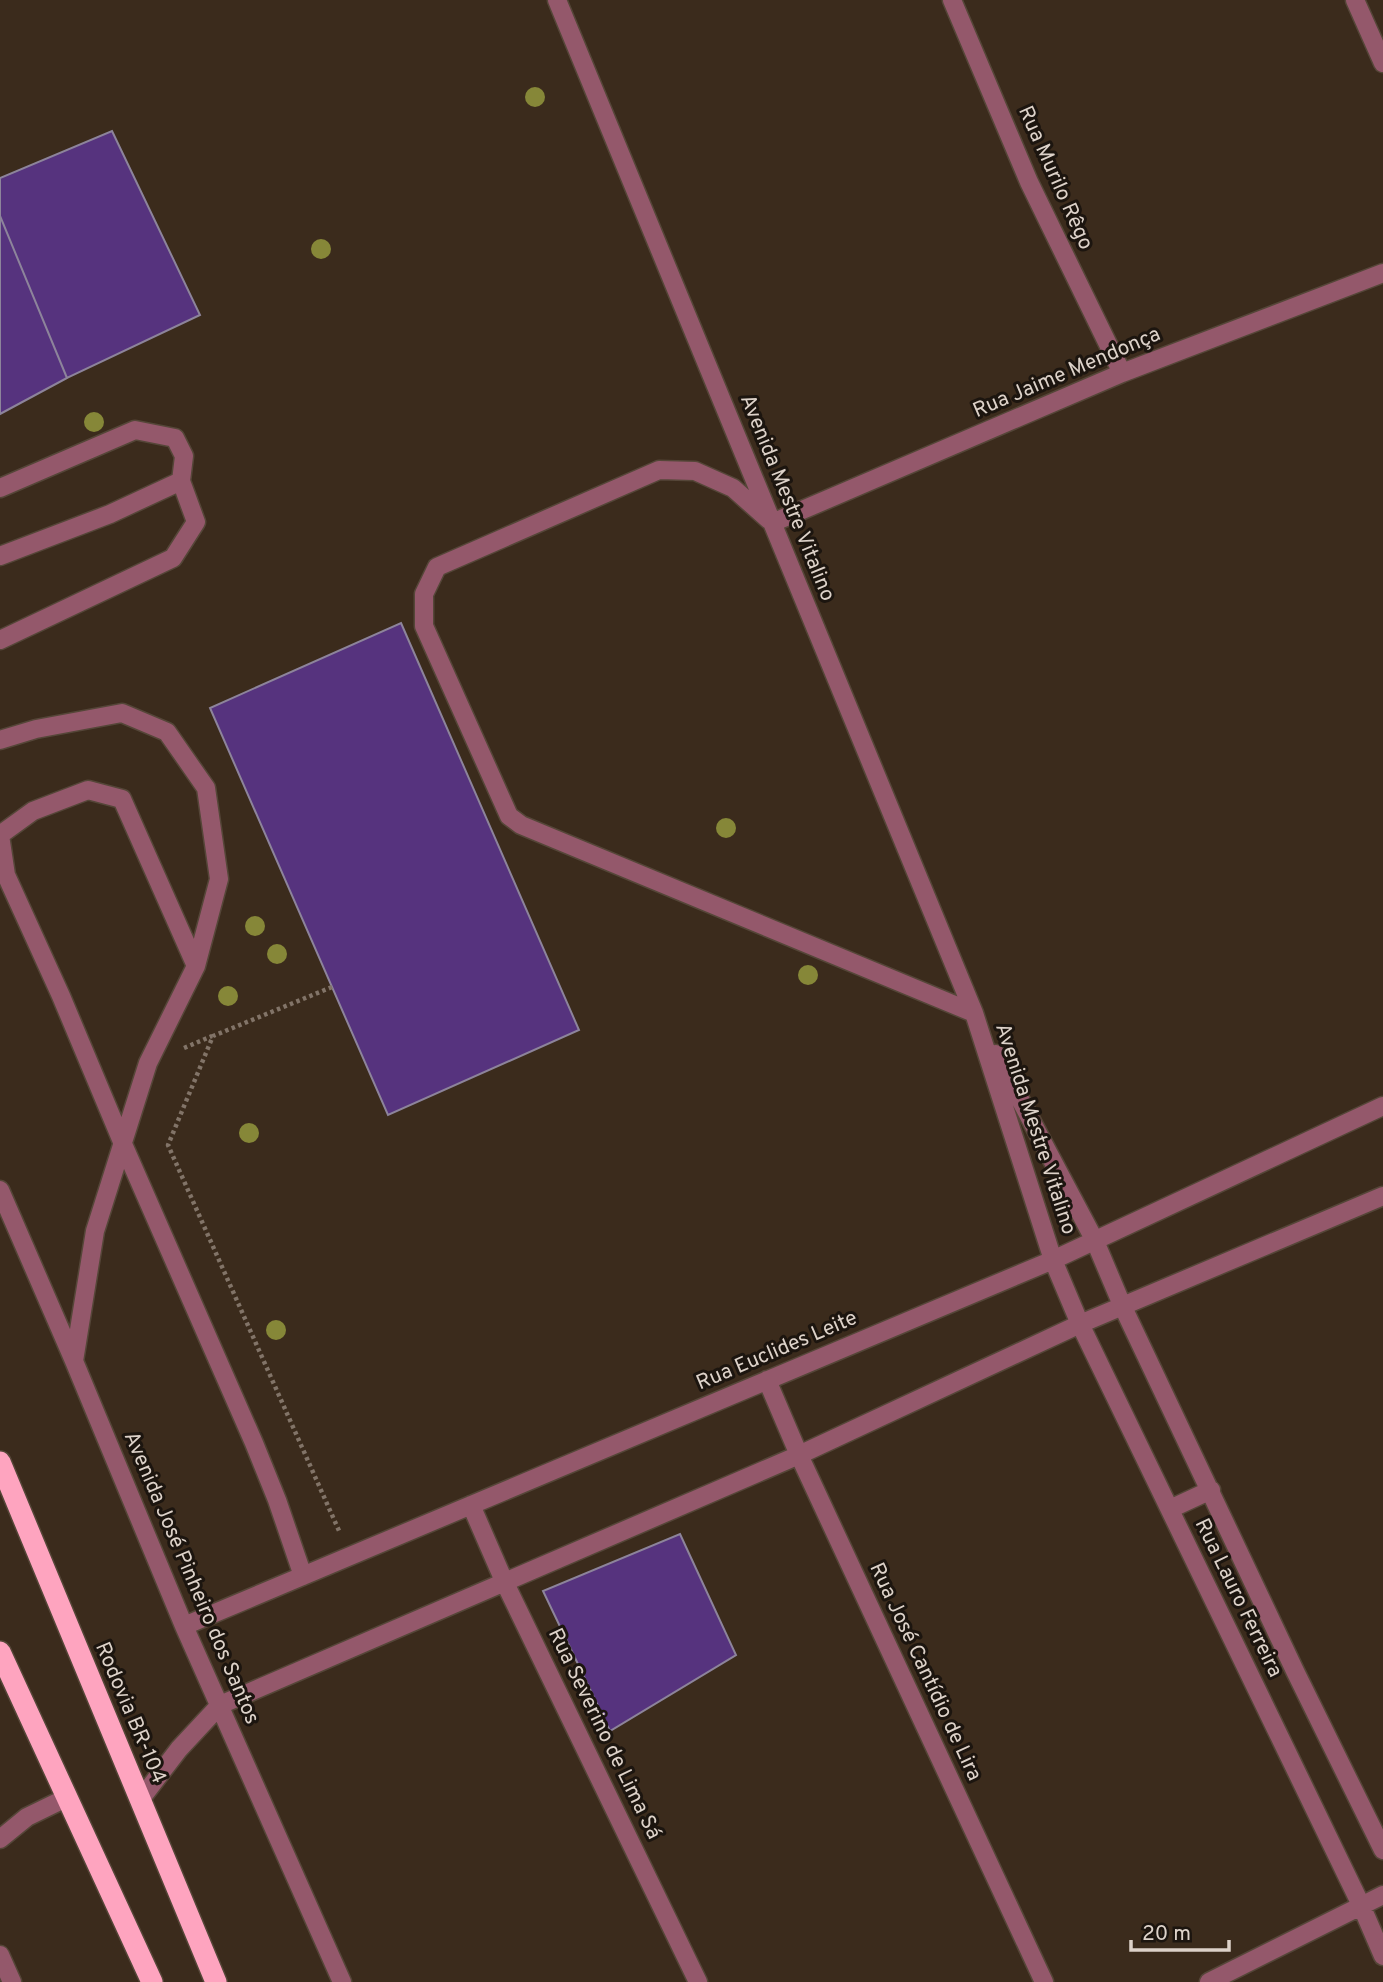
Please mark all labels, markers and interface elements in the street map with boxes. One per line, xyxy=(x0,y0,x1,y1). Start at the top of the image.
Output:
street label: Rua Murilo Rêgo xyxy=(1011,102,1099,254)
street label: Rua Jaime Mendonça xyxy=(969,321,1165,425)
street label: Avenida Mestre Vitalino xyxy=(733,391,841,605)
street label: Avenida Mestre Vitalino xyxy=(988,1020,1082,1238)
street label: Rua Euclides Leite xyxy=(692,1305,862,1397)
street label: Avenida José Pinheiro dos Santos xyxy=(117,1428,265,1728)
street label: Rua Lauro Ferreira xyxy=(1188,1514,1288,1682)
street label: Rua José Cantídio de Lira xyxy=(863,1559,987,1785)
street label: Rua Severino de Lima Sá xyxy=(541,1624,667,1844)
street label: Rodovia BR-104 xyxy=(88,1638,172,1788)
scale bar xyxy=(1131,1909,1229,1953)
text: 20 m xyxy=(1142,1921,1191,1948)

